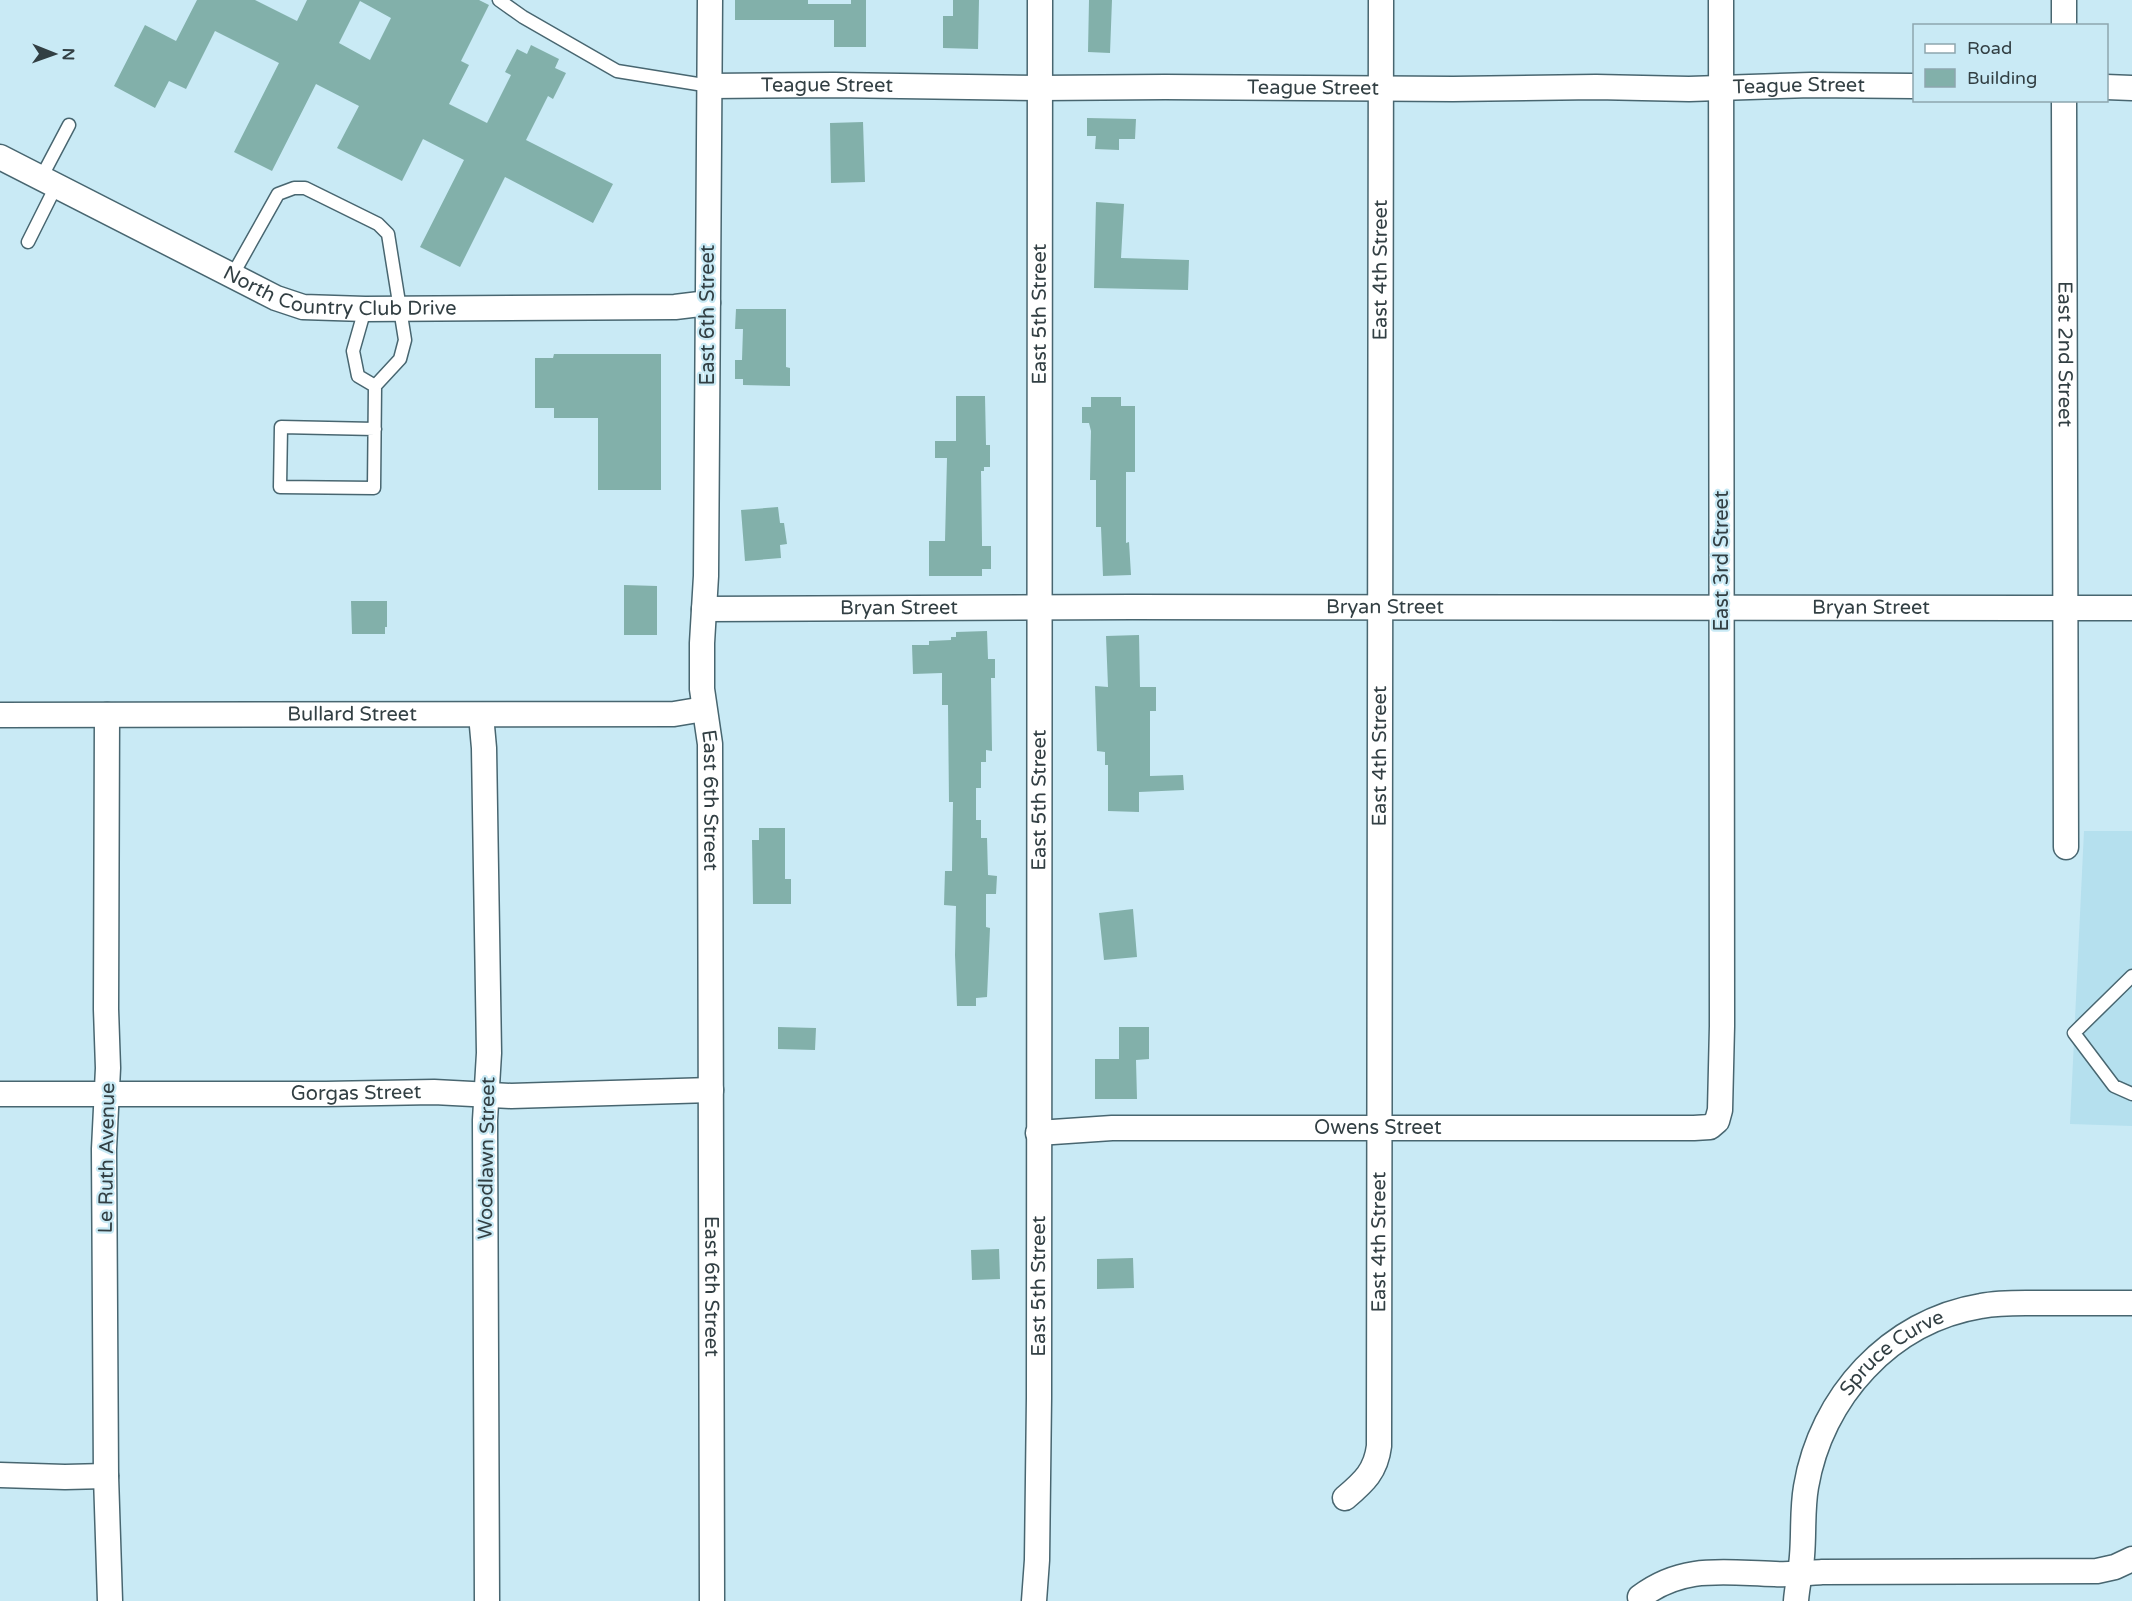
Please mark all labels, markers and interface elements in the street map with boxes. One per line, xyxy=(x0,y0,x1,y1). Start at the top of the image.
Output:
north arrow xyxy=(24,24,84,84)
legend xyxy=(1913,24,2108,102)
text: Road xyxy=(1967,37,2012,59)
text: N xyxy=(58,48,78,61)
text: Building xyxy=(1967,67,2037,89)
street label: Teague Street xyxy=(761,73,894,98)
street label: Teague Street xyxy=(1732,73,1865,100)
street label: Teague Street xyxy=(1247,76,1379,100)
street label: East 4th Street xyxy=(1369,199,1393,341)
street label: East 5th Street xyxy=(1028,243,1052,385)
street label: East 6th Street xyxy=(696,244,720,385)
street label: North Country Club Drive xyxy=(219,261,457,321)
street label: East 2nd Street xyxy=(2052,281,2077,427)
street label: East 3rd Street xyxy=(1710,490,1734,632)
street label: Bryan Street xyxy=(1326,595,1444,619)
street label: Bryan Street xyxy=(840,596,958,620)
street label: Bryan Street xyxy=(1812,596,1930,620)
street label: East 4th Street xyxy=(1368,685,1392,827)
street label: Bullard Street xyxy=(287,702,417,727)
street label: East 6th Street xyxy=(696,728,722,871)
street label: East 5th Street xyxy=(1027,729,1051,871)
street label: Woodlawn Street xyxy=(474,1076,500,1240)
street label: Gorgas Street xyxy=(291,1080,422,1106)
street label: Le Ruth Avenue xyxy=(94,1082,120,1234)
street label: Owens Street xyxy=(1314,1116,1442,1140)
street label: East 4th Street xyxy=(1367,1171,1391,1313)
street label: East 5th Street xyxy=(1027,1215,1051,1357)
street label: East 6th Street xyxy=(699,1216,723,1357)
street label: Spruce Curve xyxy=(1835,1305,1947,1401)

